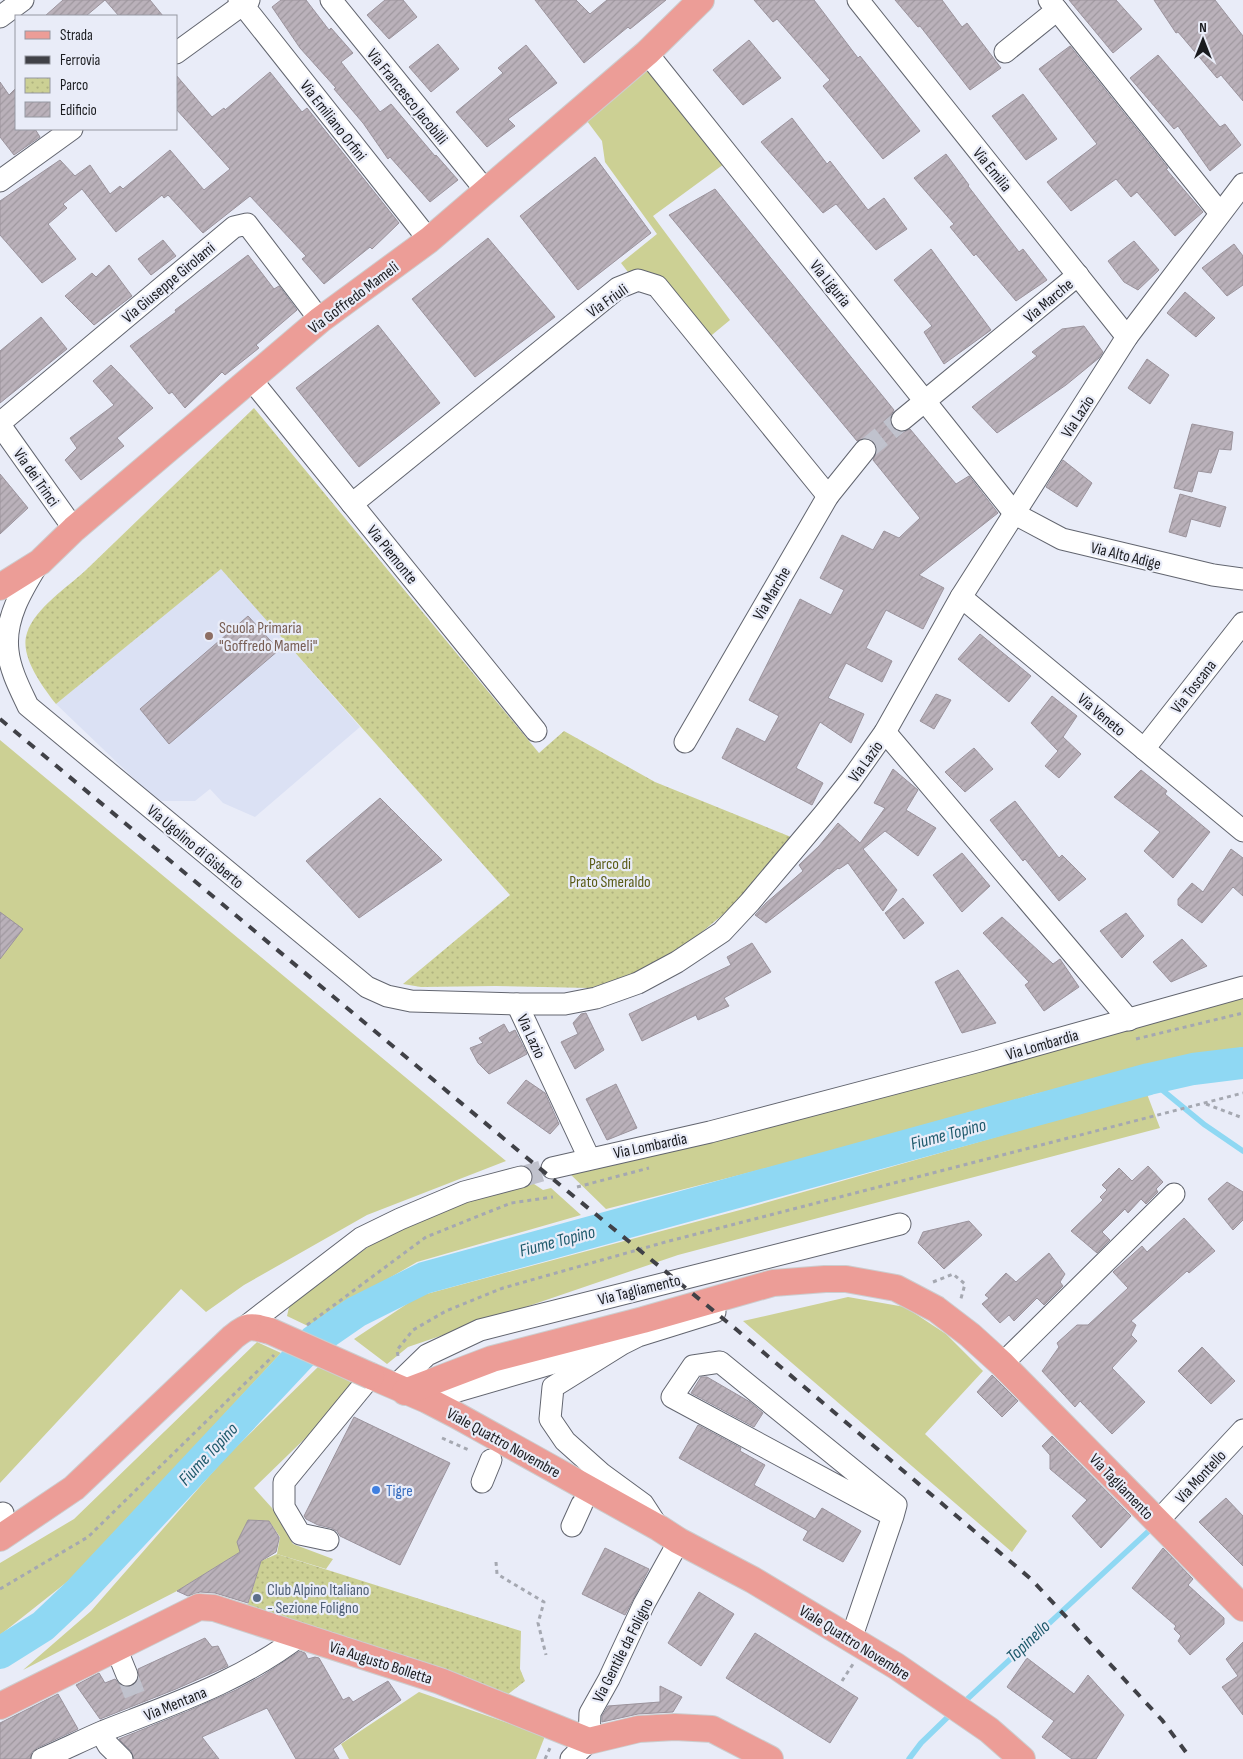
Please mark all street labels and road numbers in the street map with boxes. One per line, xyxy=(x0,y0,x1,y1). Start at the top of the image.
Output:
street label: Via Francesco Jacobilli xyxy=(362,45,451,149)
street label: Via Emiliano Orfini xyxy=(296,77,370,165)
street label: Via Emilia xyxy=(968,144,1015,196)
street label: Via Giuseppe Girolami xyxy=(119,239,219,327)
street label: Via Liguria xyxy=(805,257,854,311)
street label: Via Goffredo Mameli xyxy=(305,258,403,338)
street label: Via Marche xyxy=(1020,275,1078,327)
street label: Via Friuli xyxy=(584,280,632,322)
street label: Via Lazio xyxy=(1058,392,1099,441)
street label: Via dei Trinci xyxy=(9,445,63,511)
street label: Via Piemonte xyxy=(362,522,421,588)
street label: Via Alto Adige xyxy=(1088,539,1163,574)
street label: Via Marche xyxy=(749,564,795,624)
street label: Via Toscana xyxy=(1168,657,1221,717)
street label: Via Veneto xyxy=(1073,690,1129,741)
street label: Via Lazio xyxy=(845,738,888,786)
street label: Via Ugolino di Gisberto xyxy=(143,801,247,893)
street label: Via Lazio xyxy=(512,1012,549,1062)
street label: Via Lombardia xyxy=(1004,1026,1081,1065)
street label: Via Lombardia xyxy=(612,1129,689,1164)
street label: Via Tagliamento xyxy=(596,1271,683,1310)
street label: Viale Quattro Novembre xyxy=(443,1404,563,1482)
street label: Via Montello xyxy=(1172,1446,1230,1508)
street label: Via Tagliamento xyxy=(1085,1450,1157,1524)
street label: Via Gentile da Foligno xyxy=(589,1596,658,1706)
street label: Viale Quattro Novembre xyxy=(795,1602,913,1685)
street label: Via Augusto Bolletta xyxy=(327,1638,434,1689)
street label: Via Mentana xyxy=(142,1683,210,1726)

